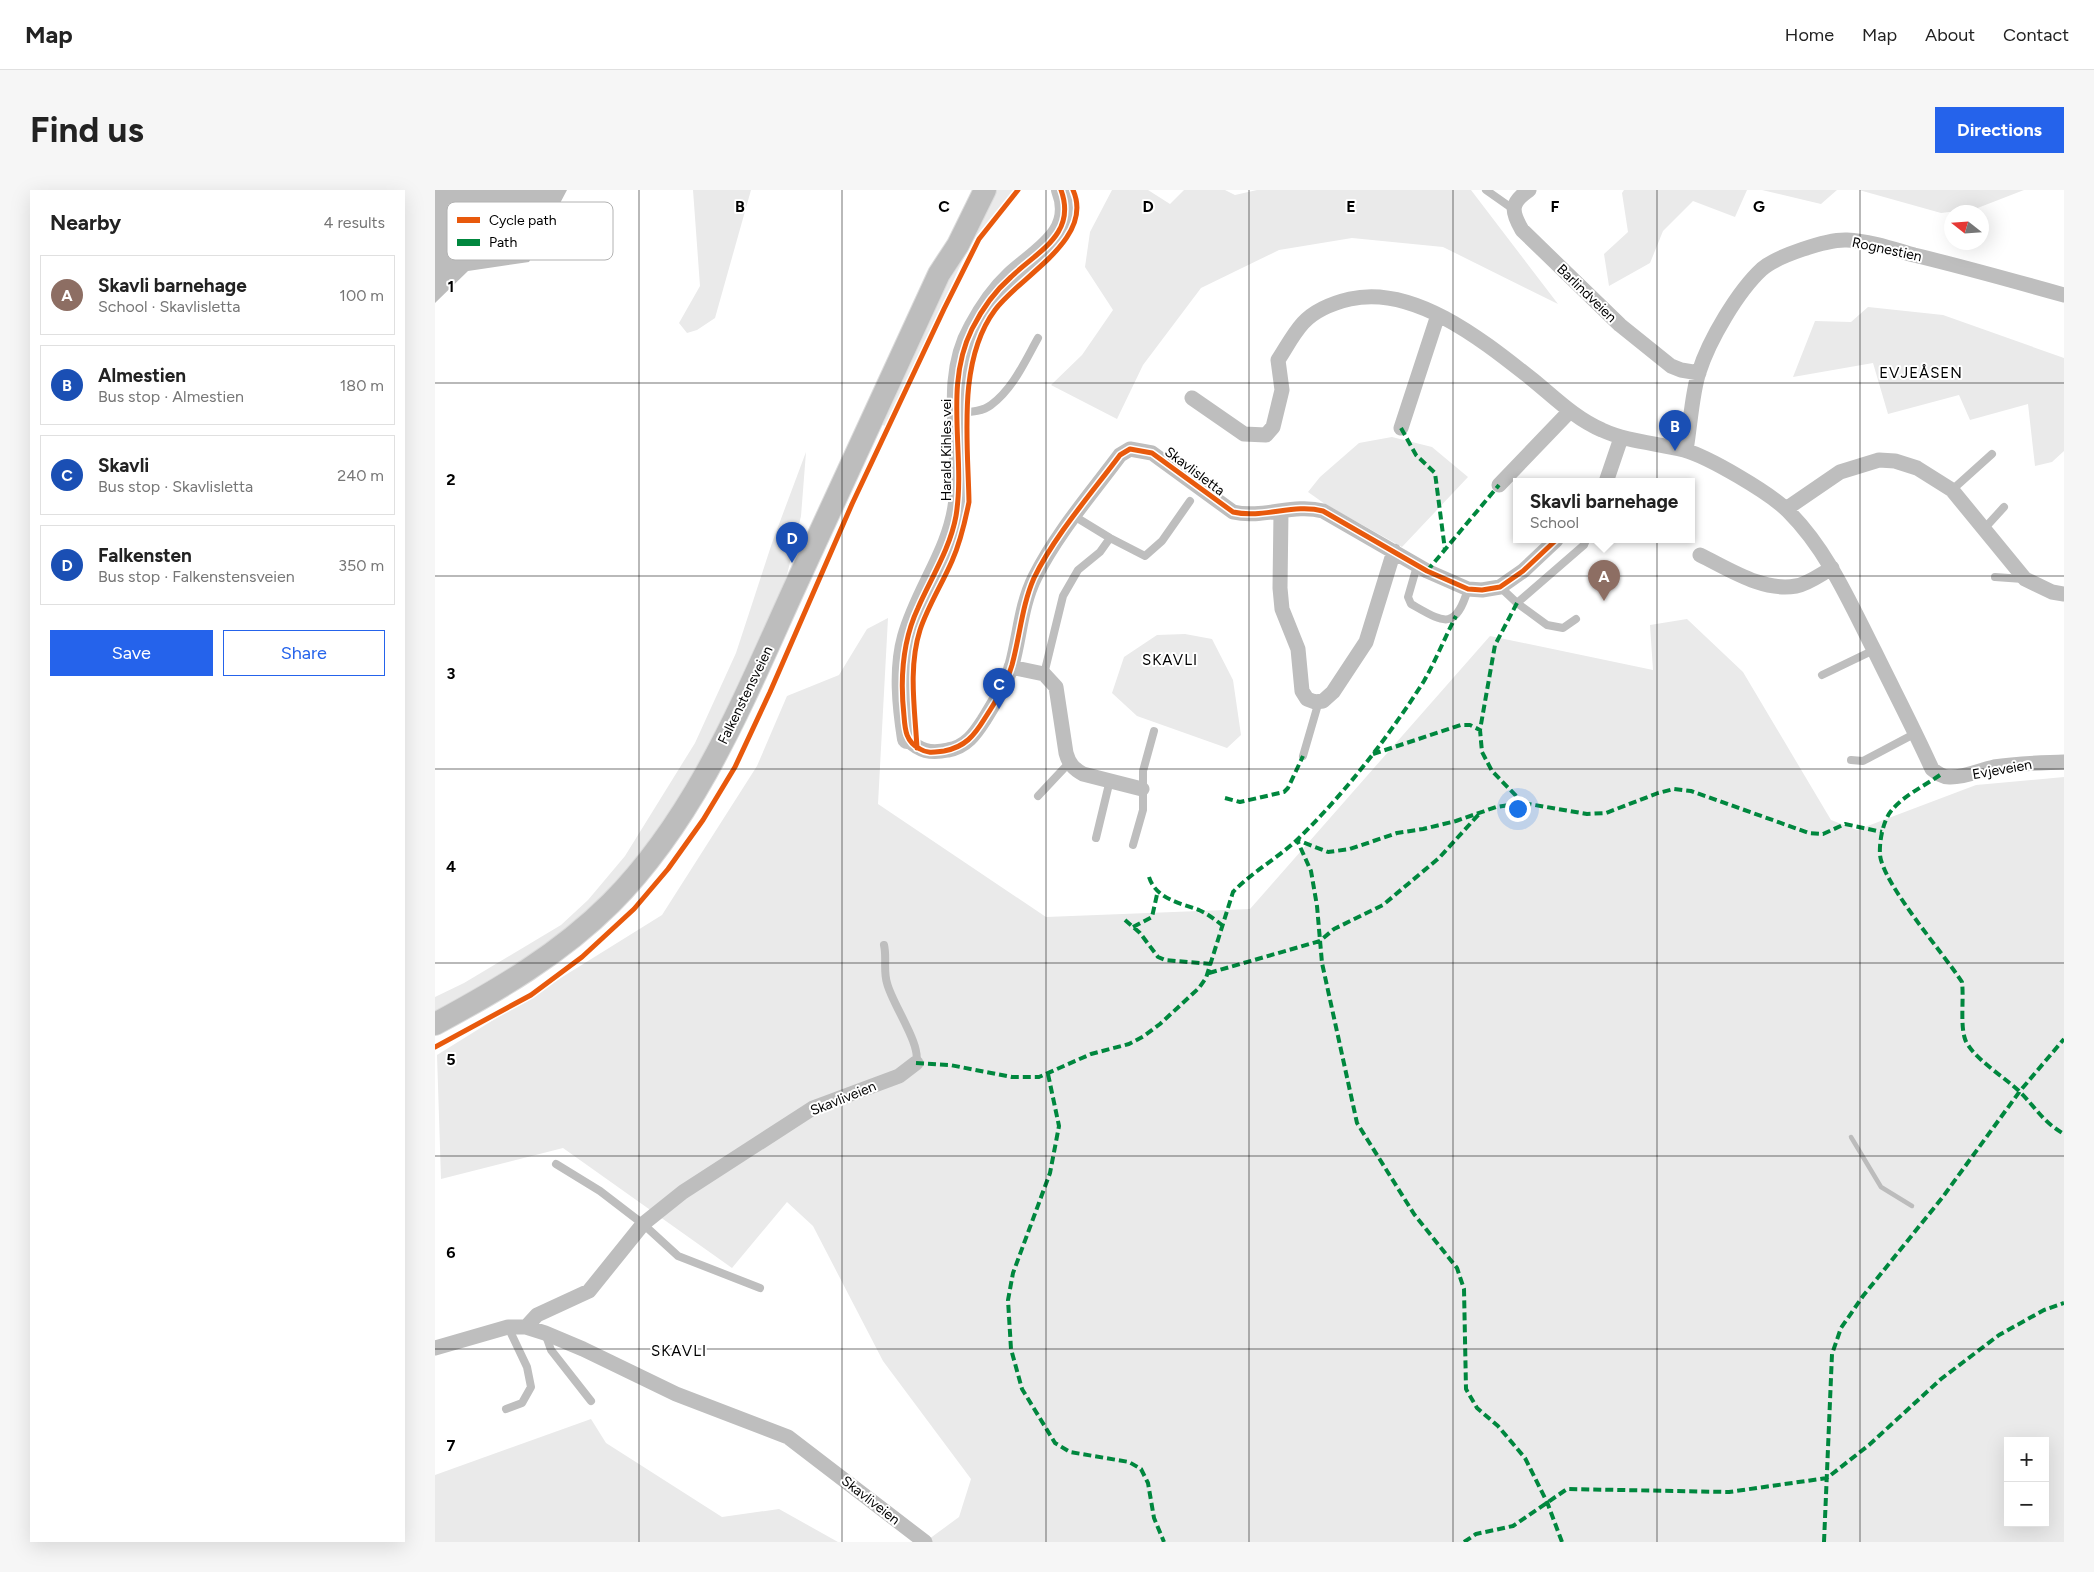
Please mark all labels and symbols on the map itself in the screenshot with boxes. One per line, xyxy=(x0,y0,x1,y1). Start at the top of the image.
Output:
text: B xyxy=(735,197,745,216)
text: C xyxy=(938,197,950,216)
text: D xyxy=(1142,197,1154,216)
text: E xyxy=(1346,197,1356,216)
text: F xyxy=(1551,197,1560,216)
text: G xyxy=(1753,197,1765,216)
legend xyxy=(447,202,613,260)
north arrow xyxy=(1944,205,1989,250)
text: Cycle path xyxy=(489,212,557,229)
text: Path xyxy=(489,234,517,251)
street label: Rognestien xyxy=(1850,234,1924,265)
street label: Barlindveien xyxy=(1553,261,1620,326)
text: 1 xyxy=(448,277,454,296)
district label: EVJEÅSEN xyxy=(1879,364,1963,382)
street label: Harald Kihles vei xyxy=(938,399,955,501)
pin: B xyxy=(1659,410,1691,451)
street label: Skavlisletta xyxy=(1161,443,1228,500)
text: 2 xyxy=(446,470,456,489)
pin: D xyxy=(776,522,808,563)
pin: A xyxy=(1588,560,1620,601)
street label: Falkenstensveien xyxy=(714,643,777,747)
district label: SKAVLI xyxy=(1142,651,1198,669)
text: 3 xyxy=(447,664,456,683)
pin: C xyxy=(983,668,1015,709)
street label: Evjeveien xyxy=(1971,756,2033,783)
your location xyxy=(1505,796,1531,822)
text: 4 xyxy=(446,857,456,876)
text: 5 xyxy=(446,1050,456,1069)
street label: Skavliveien xyxy=(808,1078,879,1119)
text: 6 xyxy=(446,1243,456,1262)
district label: SKAVLI xyxy=(651,1342,707,1360)
text: 7 xyxy=(447,1436,456,1455)
street label: Skavliveien xyxy=(838,1472,903,1529)

